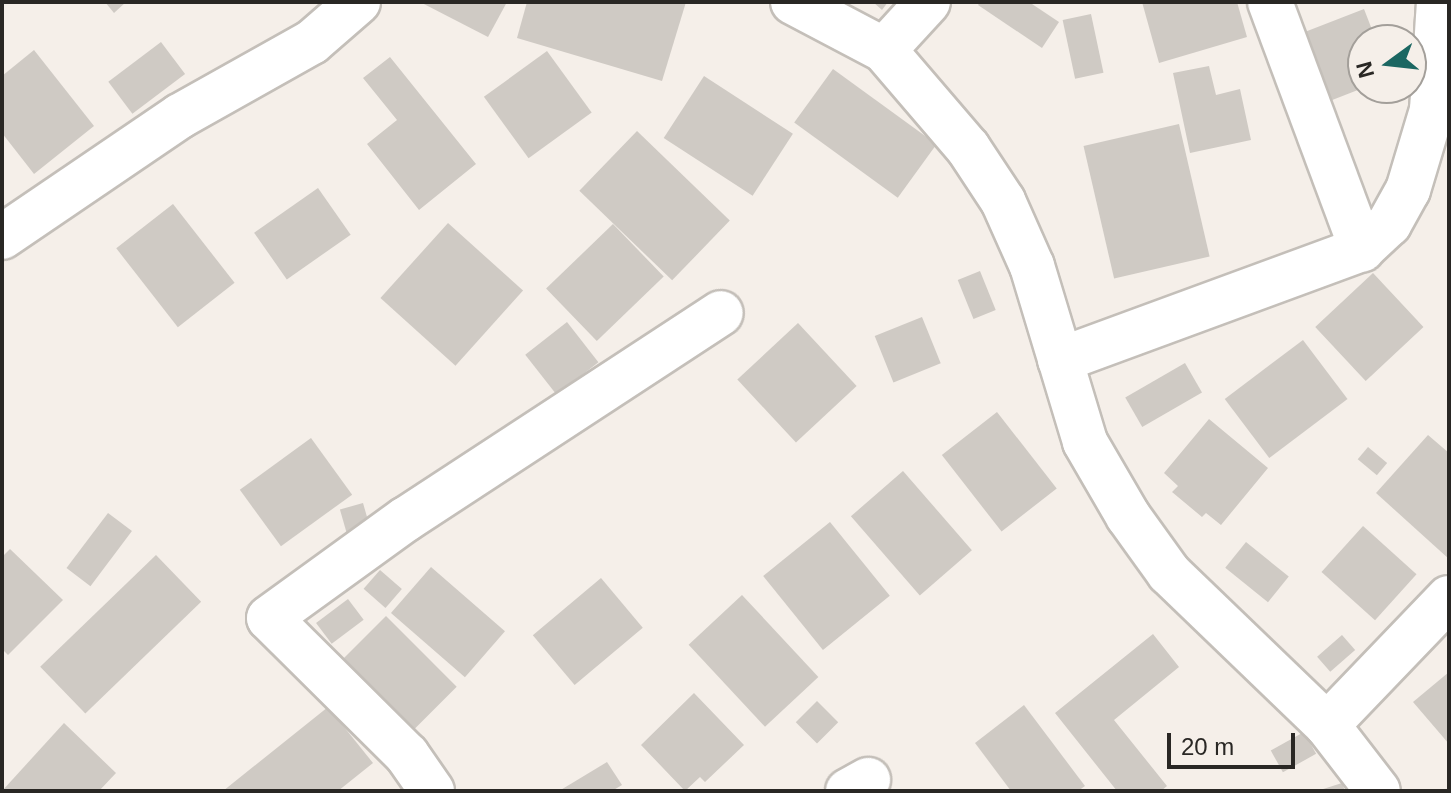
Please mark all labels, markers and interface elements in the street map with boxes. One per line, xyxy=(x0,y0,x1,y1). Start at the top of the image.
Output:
north arrow xyxy=(1347,24,1427,104)
text: N xyxy=(1351,59,1379,81)
scale bar xyxy=(1171,717,1299,767)
text: 20 m xyxy=(1181,733,1234,760)

